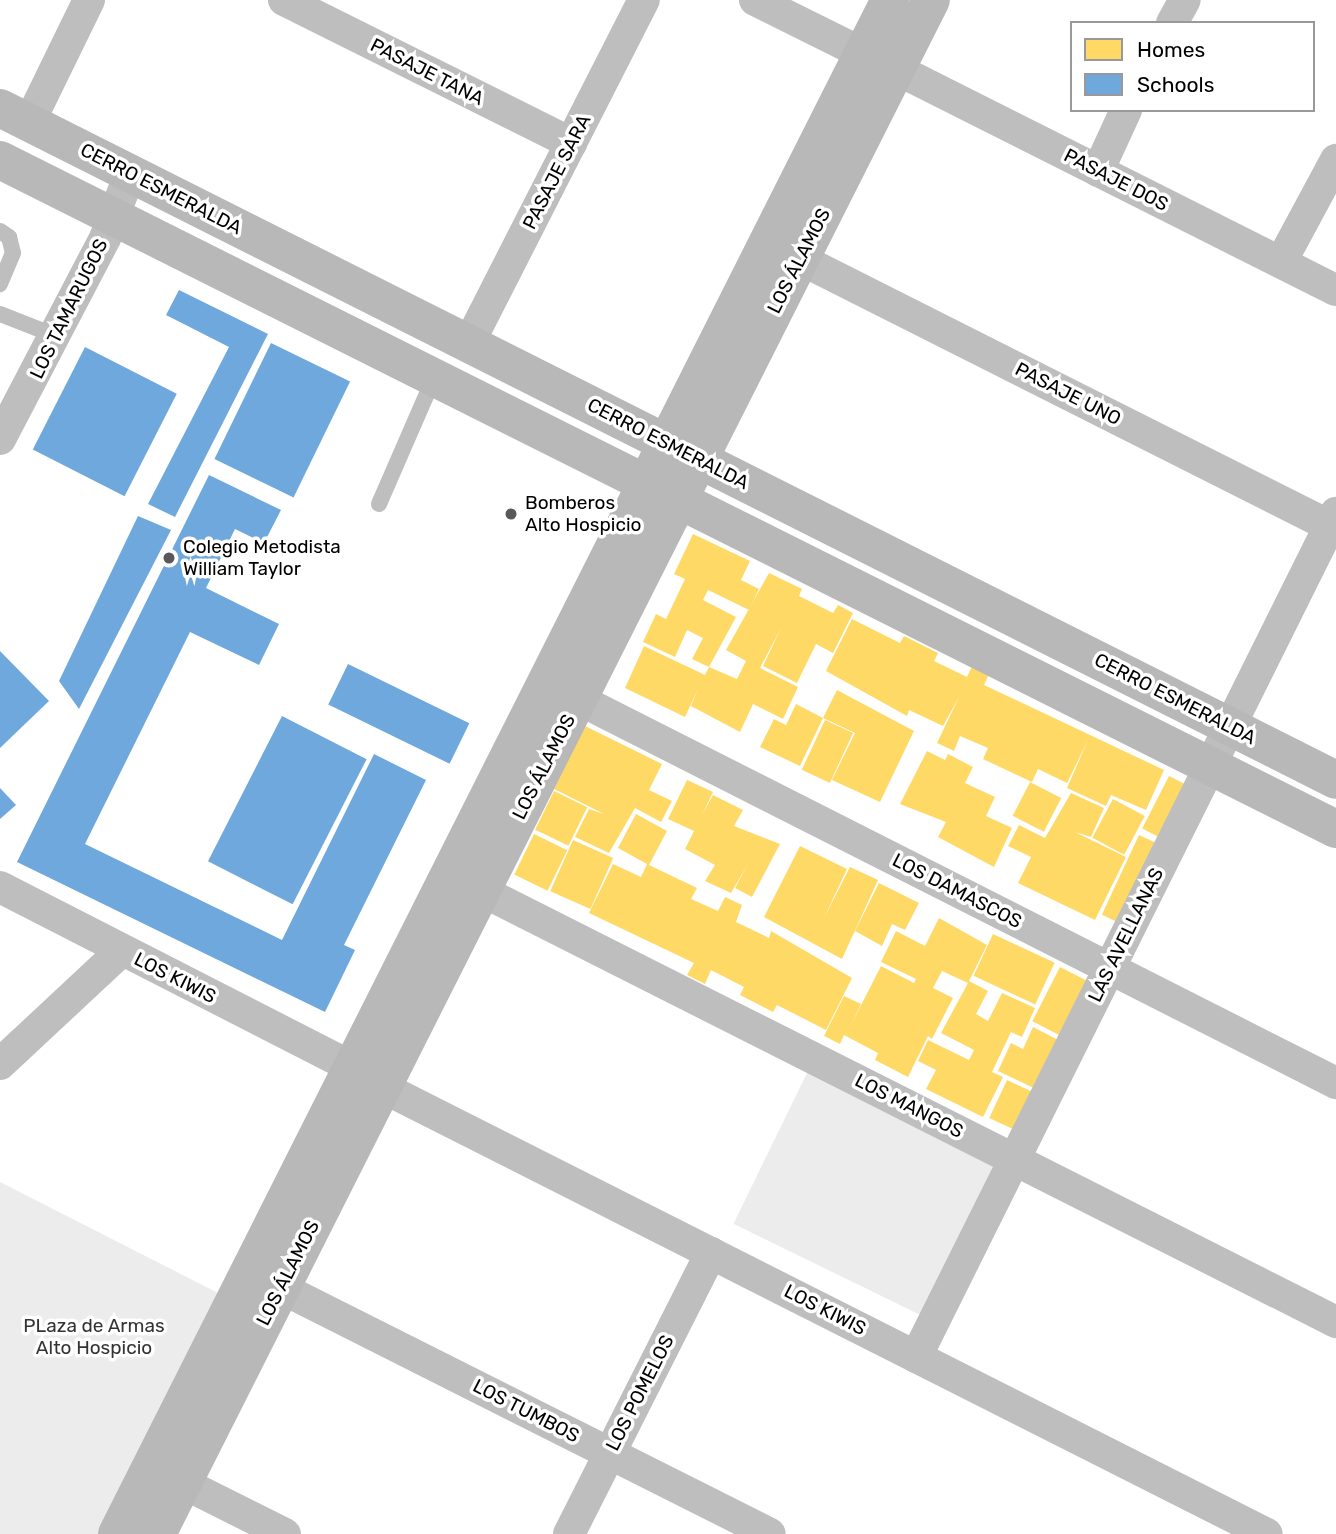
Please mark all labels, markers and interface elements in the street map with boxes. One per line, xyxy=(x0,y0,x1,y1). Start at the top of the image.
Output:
legend xyxy=(1070,21,1315,112)
street label: PASAJE TANA xyxy=(366,34,488,110)
text: Homes xyxy=(1137,37,1205,62)
text: Schools xyxy=(1137,72,1214,97)
street label: PASAJE SARA xyxy=(518,111,596,233)
street label: CERRO ESMERALDA xyxy=(77,138,245,240)
street label: PASAJE DOS xyxy=(1060,144,1172,216)
street label: LOS ÁLAMOS xyxy=(763,204,835,318)
street label: LOS TAMARUGOS xyxy=(25,235,113,383)
street label: PASAJE UNO xyxy=(1011,358,1125,430)
street label: CERRO ESMERALDA xyxy=(584,393,752,495)
place label: Bomberos Alto Hospicio xyxy=(525,492,641,536)
marker: Bomberos Alto Hospicio xyxy=(503,506,519,522)
place label: Colegio Metodista William Taylor xyxy=(183,536,341,580)
marker: Colegio Metodista William Taylor xyxy=(161,550,177,566)
street label: CERRO ESMERALDA xyxy=(1091,648,1259,750)
street label: LOS ÁLAMOS xyxy=(508,710,580,824)
street label: LOS DAMASCOS xyxy=(888,849,1026,933)
street label: LAS AVELLANAS xyxy=(1084,864,1168,1006)
street label: LOS KIWIS xyxy=(130,948,220,1008)
street label: LOS MANGOS xyxy=(851,1069,967,1143)
street label: LOS ÁLAMOS xyxy=(252,1216,324,1330)
street label: LOS KIWIS xyxy=(780,1280,870,1340)
park label: PLaza de Armas Alto Hospicio xyxy=(23,1315,165,1359)
street label: LOS POMELOS xyxy=(601,1331,679,1455)
street label: LOS TUMBOS xyxy=(469,1374,583,1448)

